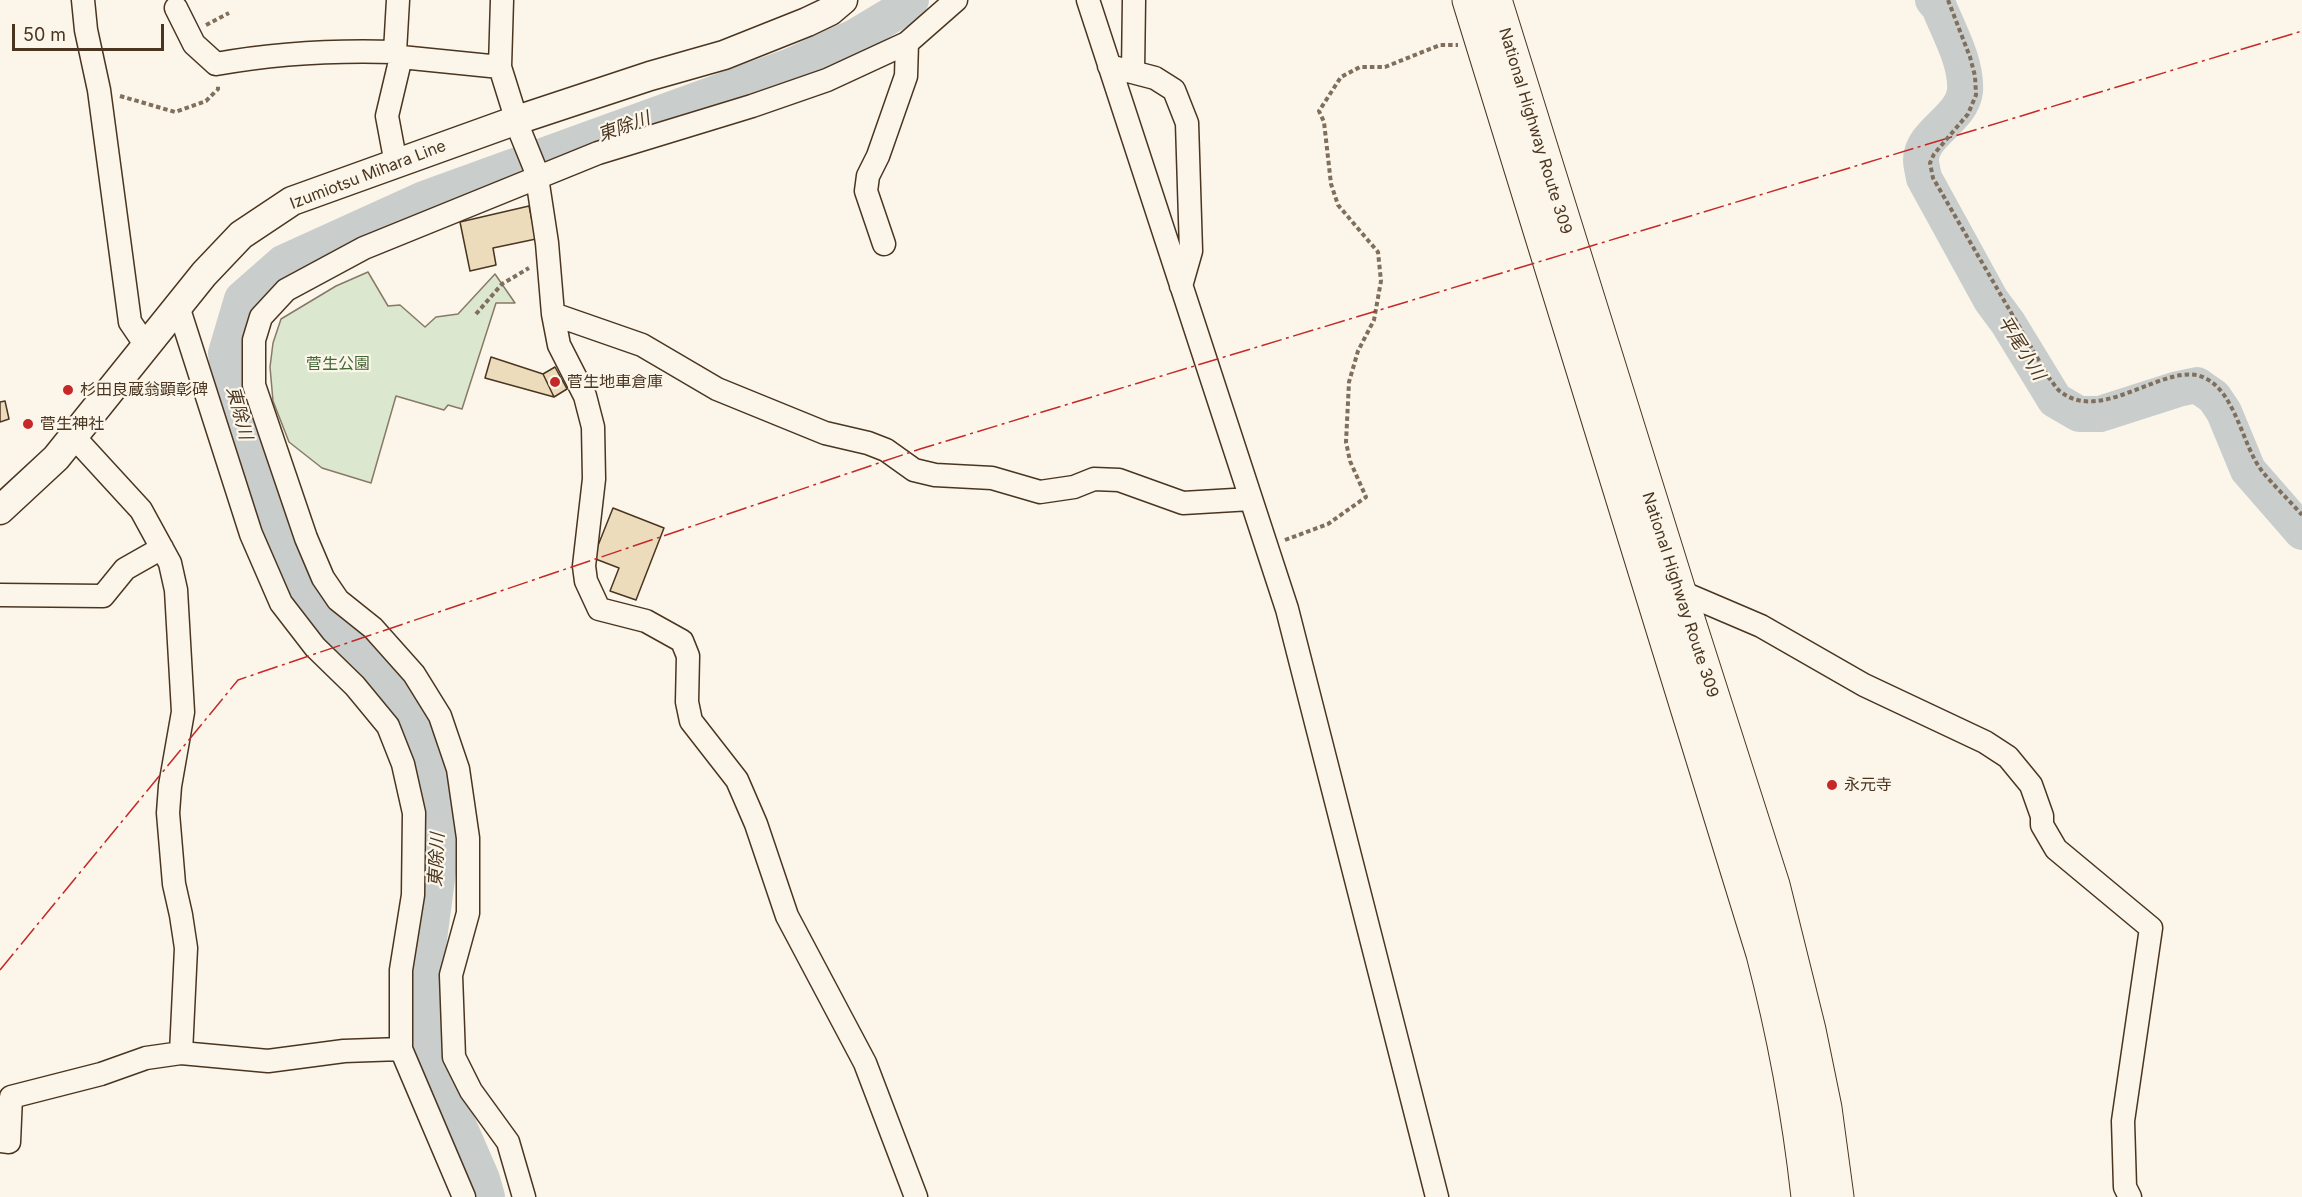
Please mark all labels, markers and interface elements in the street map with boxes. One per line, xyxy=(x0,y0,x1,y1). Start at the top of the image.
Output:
scale bar xyxy=(15,12,166,50)
text: 50 m xyxy=(23,24,66,45)
street label: National Highway Route 309 xyxy=(1494,25,1576,237)
water label: 東除川 xyxy=(595,108,653,146)
street label: Izumiotsu Mihara Line xyxy=(287,136,449,214)
water label: 平尾小川 xyxy=(1993,312,2049,384)
park label: 菅生公園 xyxy=(306,354,370,374)
place label: 菅生地車倉庫 xyxy=(567,372,663,392)
marker: 菅生地車倉庫 xyxy=(548,375,562,389)
place label: 杉田良蔵翁顕彰碑 xyxy=(80,380,208,400)
marker: 杉田良蔵翁顕彰碑 xyxy=(61,383,75,397)
water label: 東除川 xyxy=(222,384,256,442)
place label: 菅生神社 xyxy=(40,414,104,434)
marker: 菅生神社 xyxy=(21,417,35,431)
street label: National Highway Route 309 xyxy=(1638,490,1722,700)
place label: 永元寺 xyxy=(1844,775,1892,795)
marker: 永元寺 xyxy=(1825,778,1839,792)
water label: 東除川 xyxy=(425,832,449,888)

